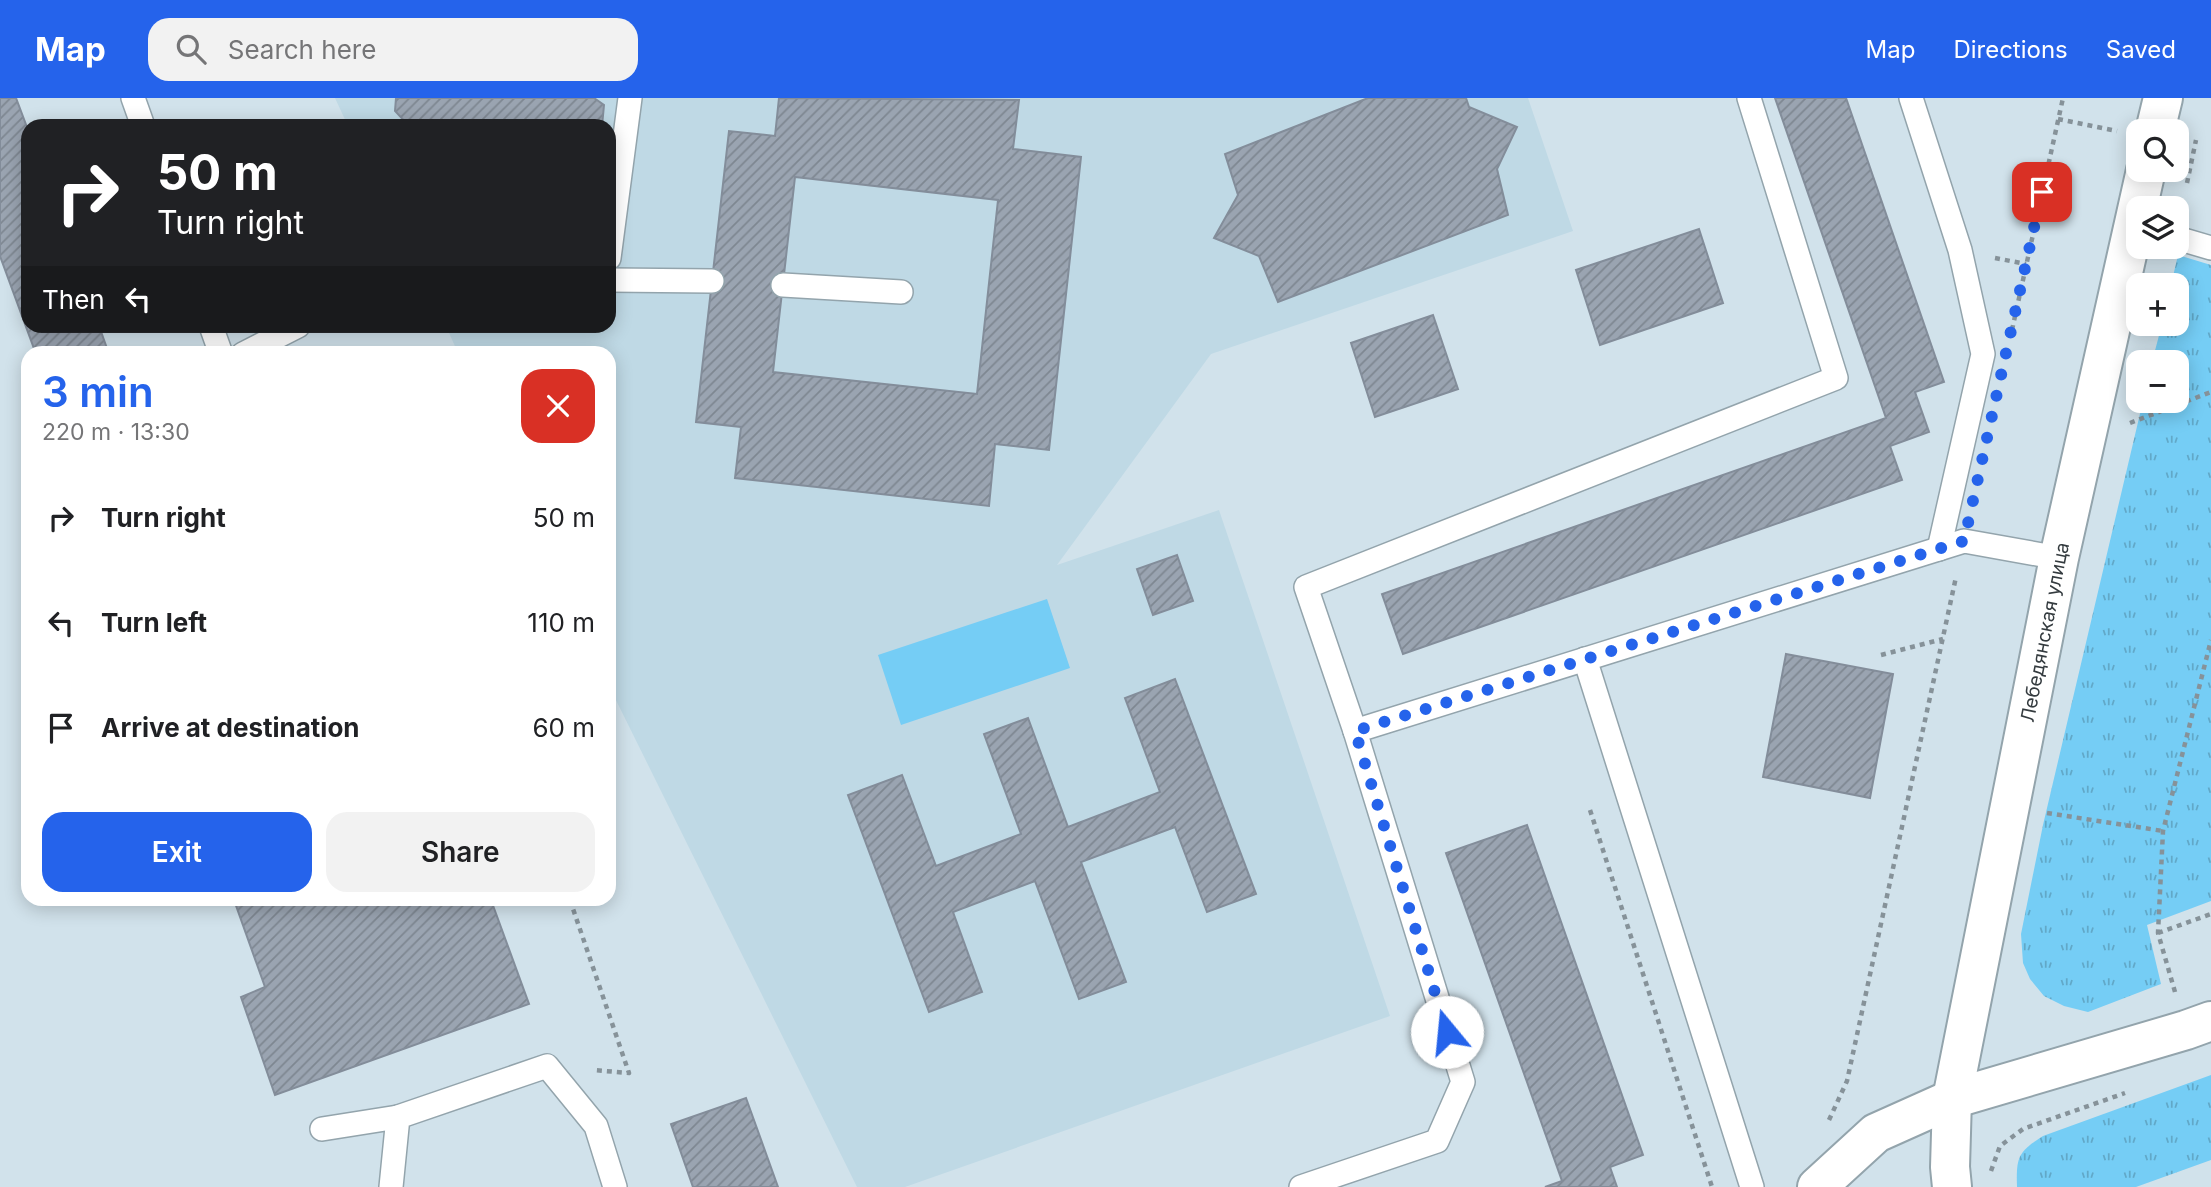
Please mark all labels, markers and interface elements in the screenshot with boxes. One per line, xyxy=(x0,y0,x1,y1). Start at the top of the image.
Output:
search box xyxy=(148,18,638,81)
text: Map xyxy=(35,29,106,69)
icon: search xyxy=(172,30,210,68)
text: Search here xyxy=(228,34,376,65)
text: Map xyxy=(1866,35,1915,64)
text: Directions xyxy=(1953,35,2068,64)
text: Saved xyxy=(2106,35,2176,64)
map controls xyxy=(2126,119,2189,413)
button: search xyxy=(2126,119,2189,182)
text: 50 m xyxy=(157,143,278,202)
icon: right xyxy=(42,147,133,238)
pin xyxy=(2012,162,2072,222)
icon: arrive xyxy=(2023,173,2061,211)
button: layers xyxy=(2126,196,2189,259)
text: Turn right xyxy=(157,203,304,242)
button: + xyxy=(2126,273,2189,336)
icon: left xyxy=(119,280,157,318)
text: Then xyxy=(42,284,105,315)
button: − xyxy=(2126,350,2189,413)
text: 3 min xyxy=(42,366,154,417)
button: close xyxy=(521,369,595,443)
text: 220 m · 13:30 xyxy=(42,418,190,446)
icon: right xyxy=(42,499,80,537)
text: Turn right xyxy=(101,502,226,533)
text: 50 m xyxy=(533,502,595,533)
street label: Лебедянская улица xyxy=(2015,540,2074,724)
icon: left xyxy=(42,604,80,642)
text: Turn left xyxy=(101,607,207,638)
text: 110 m xyxy=(527,607,595,638)
icon: arrive xyxy=(42,709,80,747)
text: Arrive at destination xyxy=(101,712,360,743)
text: 60 m xyxy=(532,712,595,743)
button: Exit xyxy=(42,812,312,892)
button: Share xyxy=(326,812,595,892)
position arrow xyxy=(1410,995,1484,1069)

